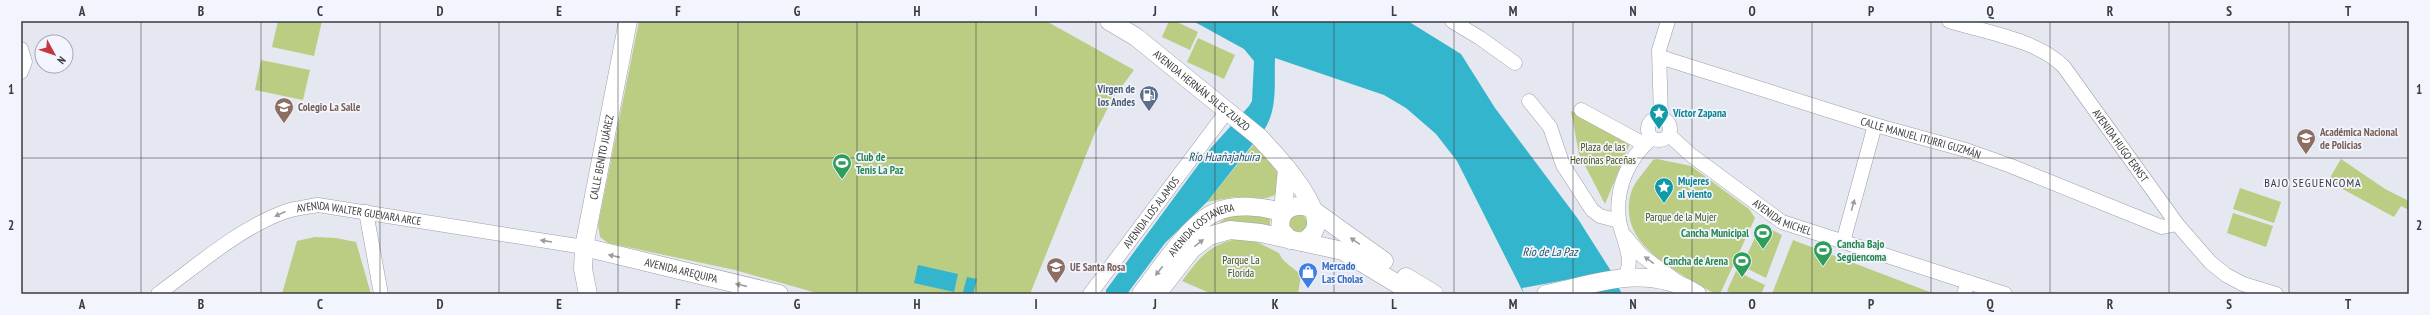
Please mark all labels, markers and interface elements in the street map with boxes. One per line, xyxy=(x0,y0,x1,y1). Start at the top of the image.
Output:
text: A xyxy=(78,3,86,20)
text: B xyxy=(198,3,204,20)
text: C xyxy=(317,3,323,20)
text: D xyxy=(437,3,444,20)
text: E xyxy=(556,3,562,20)
text: F xyxy=(675,3,681,20)
text: G xyxy=(794,3,801,20)
text: H xyxy=(914,3,921,20)
text: I xyxy=(1034,3,1038,20)
text: J xyxy=(1152,3,1157,20)
text: K xyxy=(1272,3,1279,20)
text: L xyxy=(1391,3,1397,20)
text: M xyxy=(1509,3,1518,20)
text: N xyxy=(1629,3,1637,20)
text: O xyxy=(1748,3,1756,20)
text: P xyxy=(1868,3,1874,20)
text: Q xyxy=(1986,3,1994,20)
text: R xyxy=(2107,3,2114,20)
text: S xyxy=(2226,3,2232,20)
text: T xyxy=(2345,3,2352,20)
north arrow xyxy=(34,34,74,74)
street label: AVENIDA HERNÁN SILES ZUAZO xyxy=(1150,47,1253,134)
text: N xyxy=(54,54,69,67)
text: 1 xyxy=(8,81,14,98)
text: 1 xyxy=(2416,81,2422,98)
place label: Virgen de los Andes xyxy=(1096,82,1135,109)
fuel station icon: Virgen de los Andes xyxy=(1138,84,1160,112)
school or university icon: Colegio La Salle xyxy=(273,96,295,124)
place label: Colegio La Salle xyxy=(298,100,361,114)
place icon: Víctor Zapana xyxy=(1648,102,1670,130)
place label: Víctor Zapana xyxy=(1672,106,1727,120)
street label: AVENIDA HUGO ERNST xyxy=(2089,106,2152,185)
street label: CALLE BENITO JUÁREZ xyxy=(586,114,617,201)
street label: CALLE MANUEL ITURRI GUZMÁN xyxy=(1859,114,1983,162)
place label: Académica Nacional de Policias xyxy=(2319,125,2398,152)
school or university icon: Académica Nacional de Policias xyxy=(2295,127,2317,155)
park label: Plaza de las Heroínas Paceñas xyxy=(1570,140,1636,167)
water label: Río Huañajahuira xyxy=(1188,149,1261,164)
place label: Club de Tenis La Paz xyxy=(856,150,903,177)
sports icon: Club de Tenis La Paz xyxy=(831,152,853,180)
street label: AVENIDA LOS ALAMOS xyxy=(1120,174,1183,251)
place label: Mujeres al viento xyxy=(1678,174,1712,201)
district label: BAJO SEGUENCOMA xyxy=(2264,175,2362,190)
place icon: Mujeres al viento xyxy=(1653,176,1675,204)
street label: AVENIDA MICHEL xyxy=(1750,196,1814,238)
street label: AVENIDA WALTER GUEVARA ARCE xyxy=(295,198,423,228)
one-way arrow xyxy=(1850,198,1856,210)
street label: AVENIDA COSTANERA xyxy=(1165,200,1236,259)
one-way arrow xyxy=(274,210,286,217)
park label: Parque de la Mujer xyxy=(1645,210,1717,224)
text: 2 xyxy=(8,217,14,234)
text: 2 xyxy=(2416,217,2422,234)
sports icon: Cancha Municipal xyxy=(1752,222,1774,250)
place label: Cancha Municipal xyxy=(1681,226,1749,240)
one-way arrow xyxy=(1350,237,1360,245)
place label: Cancha Bajo Següencoma xyxy=(1837,237,1887,264)
one-way arrow xyxy=(540,238,552,244)
one-way arrow xyxy=(1194,239,1205,247)
sports icon: Cancha Bajo Següencoma xyxy=(1812,239,1834,267)
water label: Río de La Paz xyxy=(1522,244,1579,259)
sports icon: Cancha de Arena xyxy=(1731,250,1753,278)
one-way arrow xyxy=(608,252,621,258)
park label: Parque La Florida xyxy=(1222,253,1260,280)
place label: Cancha de Arena xyxy=(1664,254,1728,268)
street label: AVENIDA AREQUIPA xyxy=(643,255,720,286)
school or university icon: UE Santa Rosa xyxy=(1045,256,1067,284)
one-way arrow xyxy=(1644,256,1655,264)
place label: Mercado Las Cholas xyxy=(1322,259,1363,286)
place label: UE Santa Rosa xyxy=(1070,260,1126,274)
shop icon: Mercado Las Cholas xyxy=(1297,261,1319,289)
one-way arrow xyxy=(1155,265,1163,276)
one-way arrow xyxy=(735,282,747,288)
text: A xyxy=(78,296,86,313)
text: B xyxy=(198,296,204,313)
text: C xyxy=(317,296,323,313)
text: D xyxy=(437,296,444,313)
text: E xyxy=(556,296,562,313)
text: F xyxy=(675,296,681,313)
text: G xyxy=(794,296,801,313)
text: H xyxy=(914,296,921,313)
text: I xyxy=(1034,296,1038,313)
text: J xyxy=(1152,296,1157,313)
text: K xyxy=(1272,296,1279,313)
text: L xyxy=(1391,296,1397,313)
text: M xyxy=(1509,296,1518,313)
text: N xyxy=(1629,296,1637,313)
text: O xyxy=(1748,296,1756,313)
text: P xyxy=(1868,296,1874,313)
text: Q xyxy=(1986,296,1994,313)
text: R xyxy=(2107,296,2114,313)
text: S xyxy=(2226,296,2232,313)
text: T xyxy=(2345,296,2352,313)

